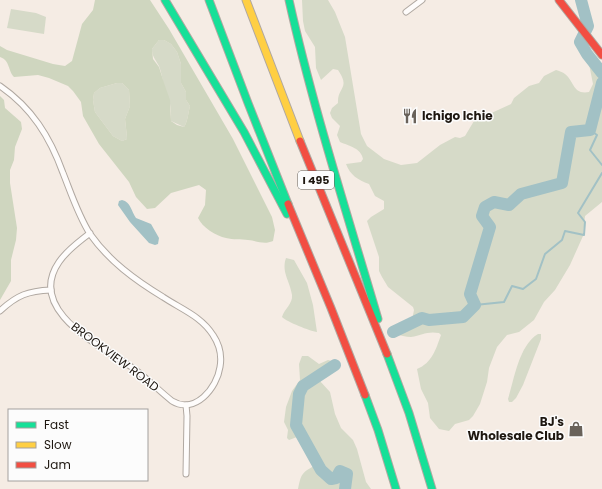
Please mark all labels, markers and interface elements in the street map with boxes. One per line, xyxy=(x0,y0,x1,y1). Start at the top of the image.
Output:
restaurant icon: Ichigo Ichie xyxy=(401,107,419,125)
place label: Ichigo Ichie xyxy=(422,107,493,124)
road number: I 495 xyxy=(298,171,334,189)
street label: BROOKVIEW ROAD xyxy=(68,318,163,395)
legend xyxy=(8,409,148,481)
place label: BJ's Wholesale Club xyxy=(467,413,564,444)
text: Fast xyxy=(44,416,69,433)
shop icon: BJ's Wholesale Club xyxy=(567,420,585,438)
text: Slow xyxy=(44,436,72,453)
text: Jam xyxy=(44,456,71,473)

